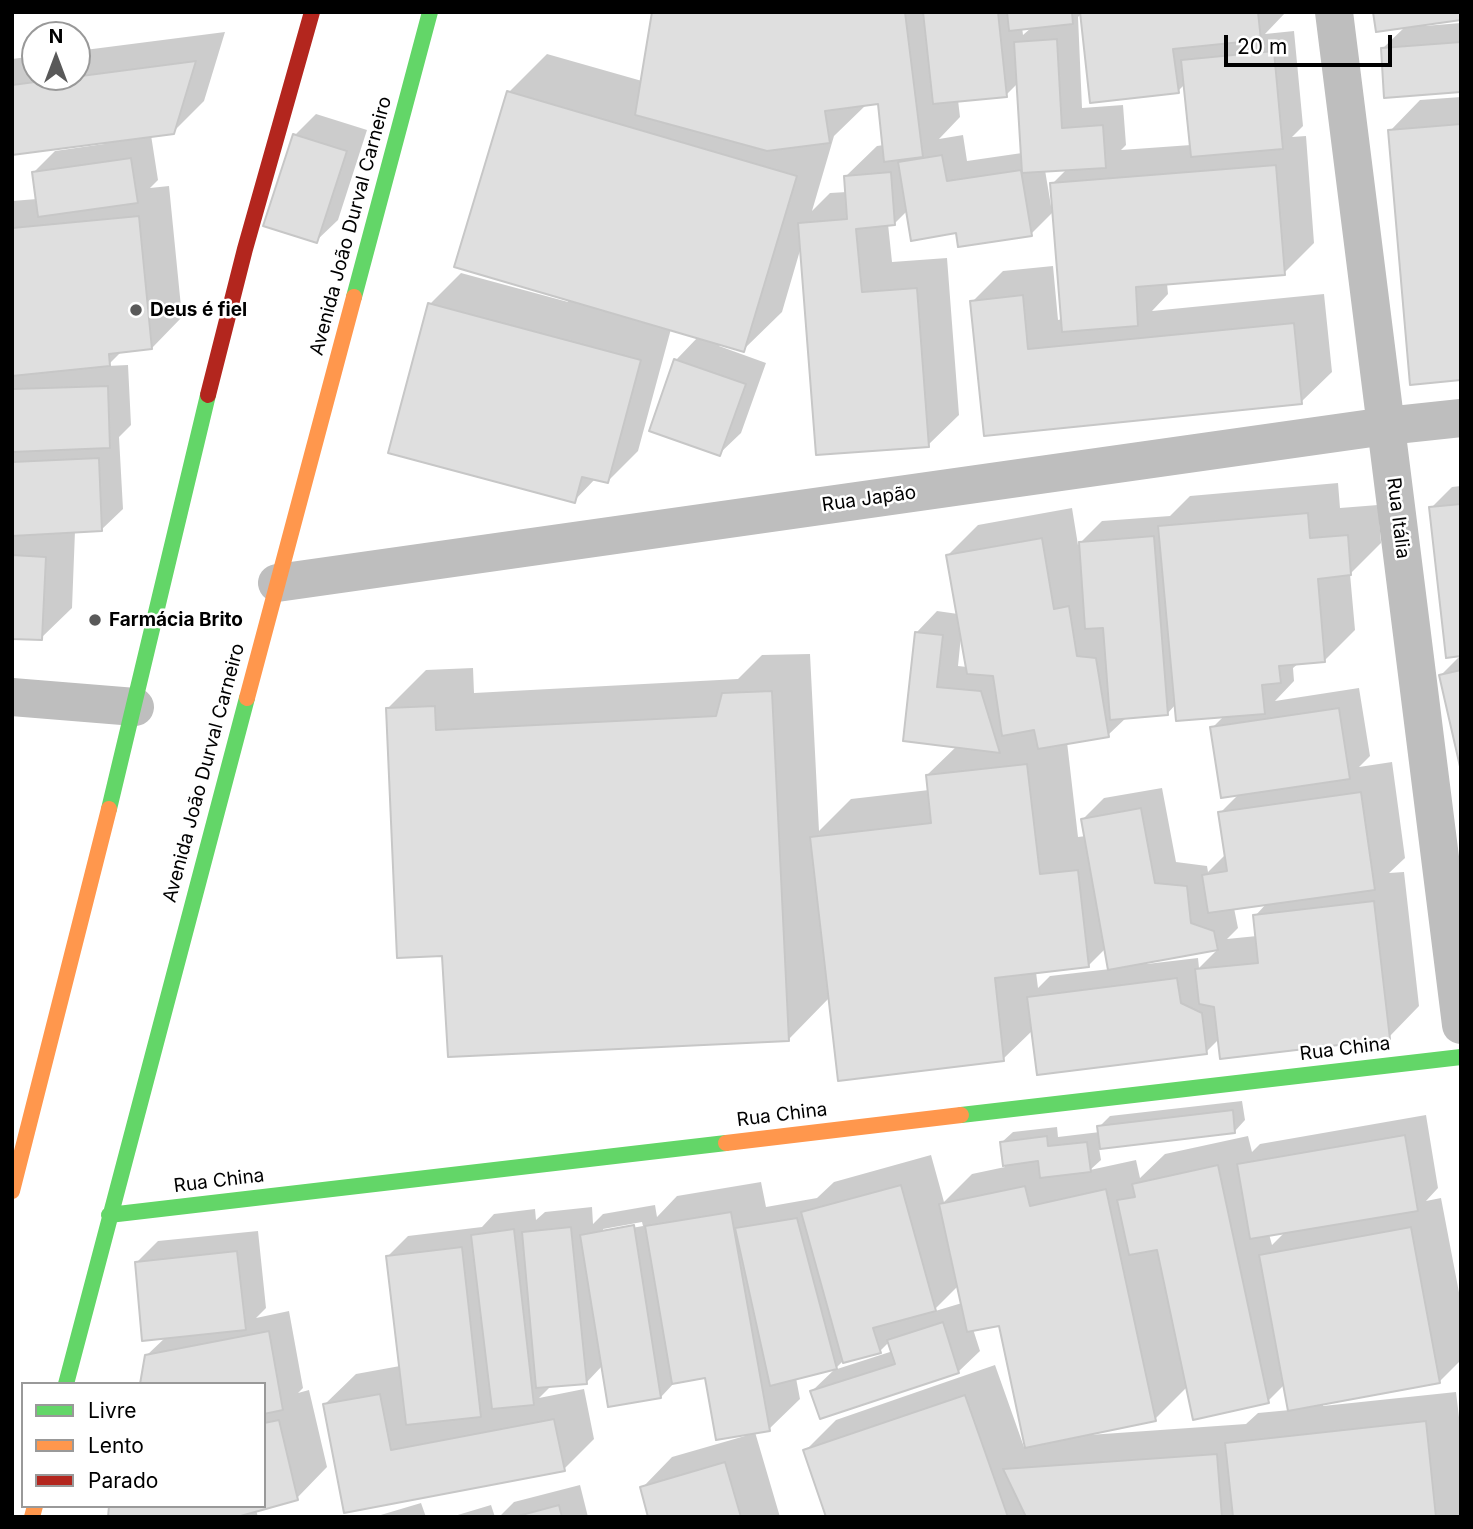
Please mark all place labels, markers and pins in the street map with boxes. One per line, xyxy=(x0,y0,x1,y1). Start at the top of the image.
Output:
place label: Deus é fiel xyxy=(150,299,247,321)
marker: Deus é fiel xyxy=(128,302,144,318)
place label: Farmácia Brito xyxy=(109,609,243,631)
marker: Farmácia Brito xyxy=(87,612,103,628)

